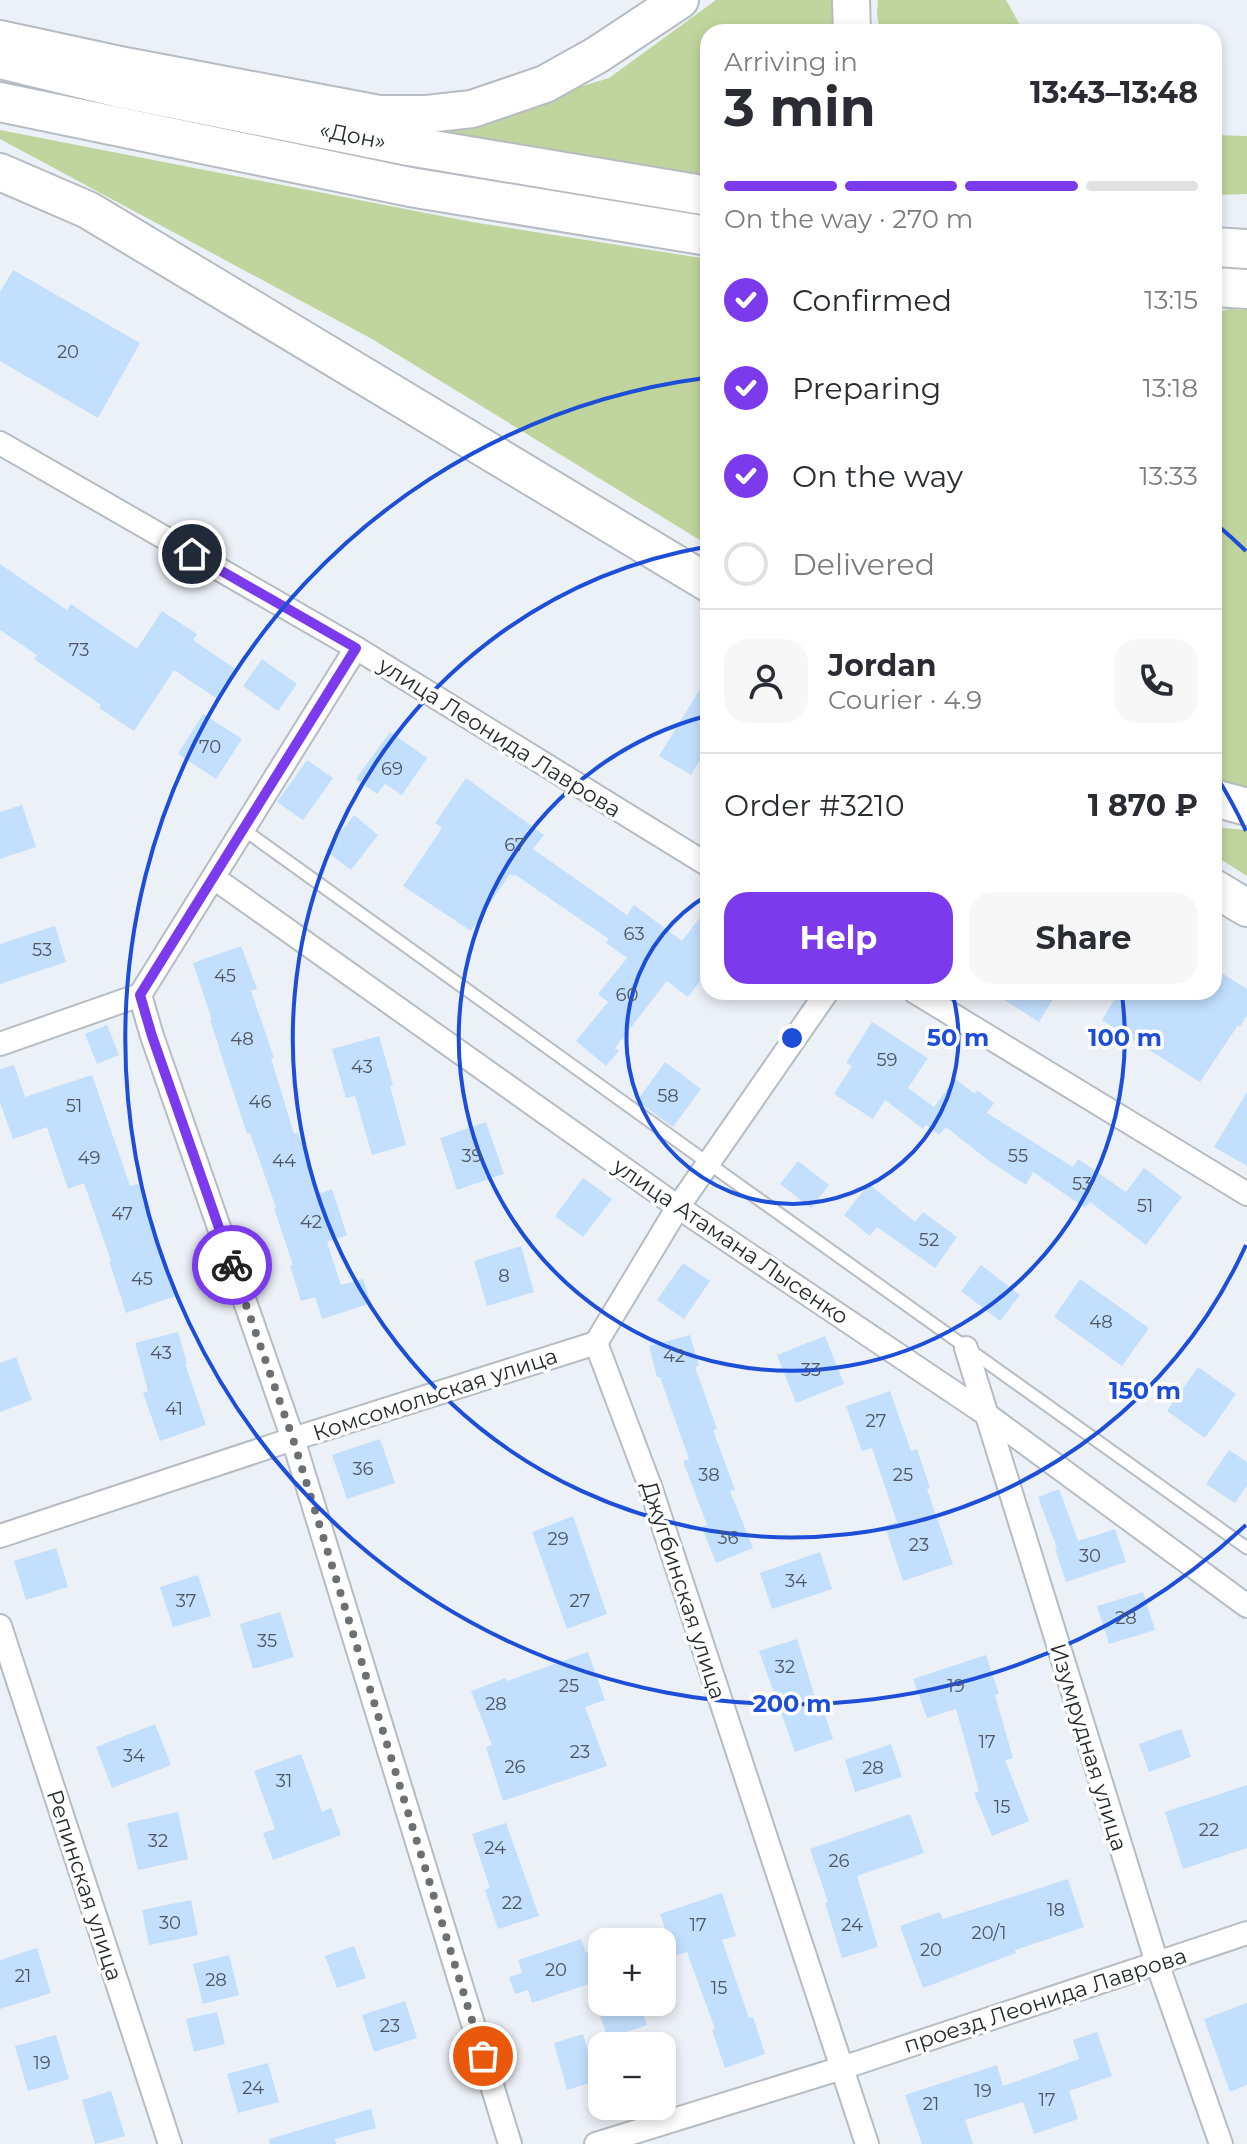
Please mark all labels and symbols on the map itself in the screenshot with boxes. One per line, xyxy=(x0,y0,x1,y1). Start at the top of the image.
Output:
street label: «Дон» xyxy=(317,116,388,155)
house number: 20 xyxy=(57,341,79,363)
pin xyxy=(158,520,226,588)
house number: 73 xyxy=(69,639,89,661)
street label: улица Леонида Лаврова xyxy=(373,651,626,823)
house number: 70 xyxy=(199,736,221,758)
house number: 69 xyxy=(381,758,403,780)
house number: 67 xyxy=(504,834,526,856)
house number: 63 xyxy=(623,923,645,945)
house number: 53 xyxy=(32,939,52,961)
house number: 45 xyxy=(214,965,236,987)
house number: 60 xyxy=(616,984,638,1006)
text: 50 m xyxy=(927,1023,989,1052)
text: 100 m xyxy=(1088,1023,1162,1052)
centre of rings xyxy=(778,1024,806,1052)
house number: 48 xyxy=(230,1028,254,1050)
house number: 59 xyxy=(876,1049,898,1071)
house number: 43 xyxy=(351,1056,373,1078)
house number: 58 xyxy=(657,1085,679,1107)
house number: 46 xyxy=(249,1091,271,1113)
house number: 51 xyxy=(66,1095,82,1117)
house number: 39 xyxy=(461,1145,483,1167)
house number: 55 xyxy=(1008,1145,1028,1167)
house number: 49 xyxy=(78,1147,100,1169)
house number: 44 xyxy=(272,1150,296,1172)
street label: улица Атамана Лысенко xyxy=(607,1152,854,1330)
house number: 53 xyxy=(1072,1173,1092,1195)
house number: 51 xyxy=(1137,1195,1153,1217)
house number: 47 xyxy=(111,1203,133,1225)
house number: 42 xyxy=(300,1211,322,1233)
courier xyxy=(192,1225,272,1305)
house number: 52 xyxy=(919,1229,939,1251)
house number: 8 xyxy=(498,1265,510,1287)
house number: 45 xyxy=(131,1268,153,1290)
house number: 48 xyxy=(1089,1311,1113,1333)
house number: 43 xyxy=(150,1342,172,1364)
street label: Комсомольская улица xyxy=(309,1342,561,1447)
house number: 42 xyxy=(663,1345,685,1367)
house number: 33 xyxy=(801,1359,821,1381)
text: 150 m xyxy=(1109,1376,1181,1405)
house number: 41 xyxy=(165,1398,183,1420)
house number: 27 xyxy=(866,1410,886,1432)
house number: 36 xyxy=(352,1458,374,1480)
house number: 38 xyxy=(698,1464,720,1486)
house number: 25 xyxy=(893,1464,913,1486)
street label: Джугбинская улица xyxy=(636,1478,732,1702)
house number: 36 xyxy=(717,1527,739,1549)
house number: 29 xyxy=(547,1528,569,1550)
house number: 23 xyxy=(909,1534,929,1556)
house number: 30 xyxy=(1079,1545,1101,1567)
house number: 34 xyxy=(785,1570,807,1592)
house number: 37 xyxy=(176,1590,196,1612)
house number: 27 xyxy=(570,1590,590,1612)
house number: 28 xyxy=(1115,1607,1137,1629)
house number: 35 xyxy=(257,1630,277,1652)
street label: Изумрудная улица xyxy=(1044,1640,1133,1854)
house number: 32 xyxy=(775,1656,795,1678)
house number: 25 xyxy=(559,1675,579,1697)
house number: 19 xyxy=(947,1675,965,1697)
text: 200 m xyxy=(753,1689,831,1718)
house number: 28 xyxy=(485,1693,507,1715)
house number: 17 xyxy=(978,1731,996,1753)
house number: 23 xyxy=(570,1741,590,1763)
house number: 34 xyxy=(123,1745,145,1767)
house number: 26 xyxy=(504,1756,526,1778)
house number: 28 xyxy=(862,1757,884,1779)
house number: 31 xyxy=(276,1770,292,1792)
street label: Репинская улица xyxy=(41,1786,128,1984)
house number: 15 xyxy=(994,1796,1010,1818)
house number: 22 xyxy=(1199,1819,1219,1841)
house number: 32 xyxy=(148,1830,168,1852)
house number: 24 xyxy=(484,1837,506,1859)
house number: 26 xyxy=(828,1850,850,1872)
house number: 22 xyxy=(502,1892,522,1914)
house number: 18 xyxy=(1047,1899,1065,1921)
house number: 30 xyxy=(159,1912,181,1934)
house number: 17 xyxy=(689,1914,707,1936)
house number: 24 xyxy=(841,1914,863,1936)
house number: 20/1 xyxy=(972,1922,1006,1944)
house number: 20 xyxy=(920,1939,942,1961)
street label: проезд Леонида Лаврова xyxy=(900,1942,1190,2059)
house number: 20 xyxy=(545,1959,567,1981)
house number: 21 xyxy=(15,1965,31,1987)
house number: 28 xyxy=(205,1969,227,1991)
house number: 15 xyxy=(711,1977,727,1999)
house number: 23 xyxy=(380,2015,400,2037)
pin xyxy=(449,2022,517,2090)
house number: 19 xyxy=(33,2052,51,2074)
house number: 24 xyxy=(242,2077,264,2099)
house number: 19 xyxy=(974,2080,992,2102)
house number: 17 xyxy=(1038,2089,1056,2111)
house number: 21 xyxy=(923,2093,939,2115)

